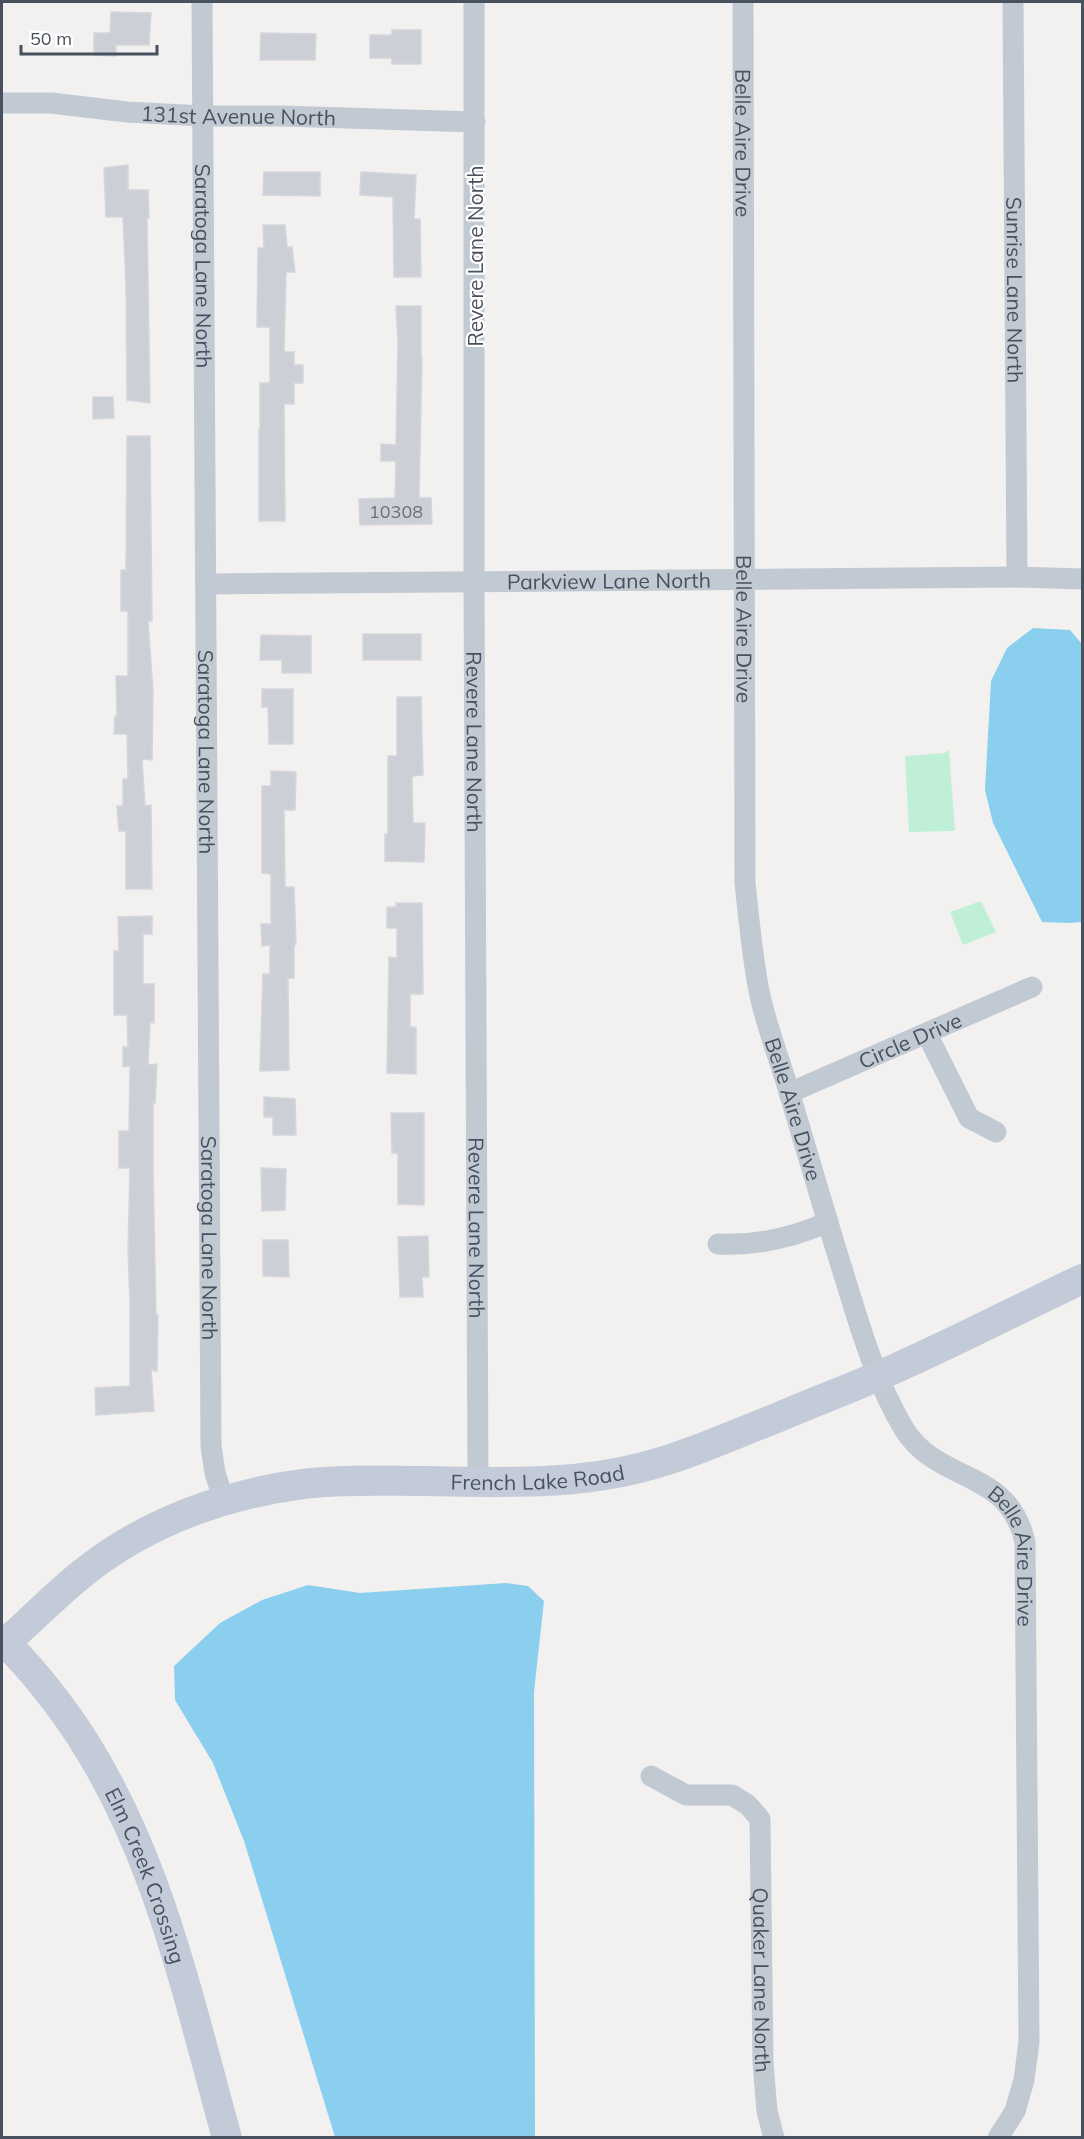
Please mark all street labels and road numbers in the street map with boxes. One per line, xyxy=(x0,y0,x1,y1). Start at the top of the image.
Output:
street label: Belle Aire Drive xyxy=(730,69,756,217)
street label: 131st Avenue North xyxy=(140,100,336,131)
street label: Saratoga Lane North xyxy=(190,164,217,368)
street label: Revere Lane North xyxy=(462,165,488,347)
street label: Sunrise Lane North xyxy=(1001,197,1029,383)
street label: Belle Aire Drive xyxy=(731,555,758,703)
street label: Parkview Lane North xyxy=(507,567,711,594)
street label: Saratoga Lane North xyxy=(193,650,220,854)
street label: Revere Lane North xyxy=(461,651,488,833)
street label: Circle Drive xyxy=(854,1006,966,1074)
street label: Belle Aire Drive xyxy=(759,1034,828,1184)
street label: Saratoga Lane North xyxy=(196,1136,223,1340)
street label: Revere Lane North xyxy=(463,1137,490,1319)
street label: French Lake Road xyxy=(451,1459,627,1495)
street label: Belle Aire Drive xyxy=(983,1480,1039,1627)
street label: Elm Creek Crossing xyxy=(100,1783,191,1967)
street label: Quaker Lane North xyxy=(748,1887,777,2073)

